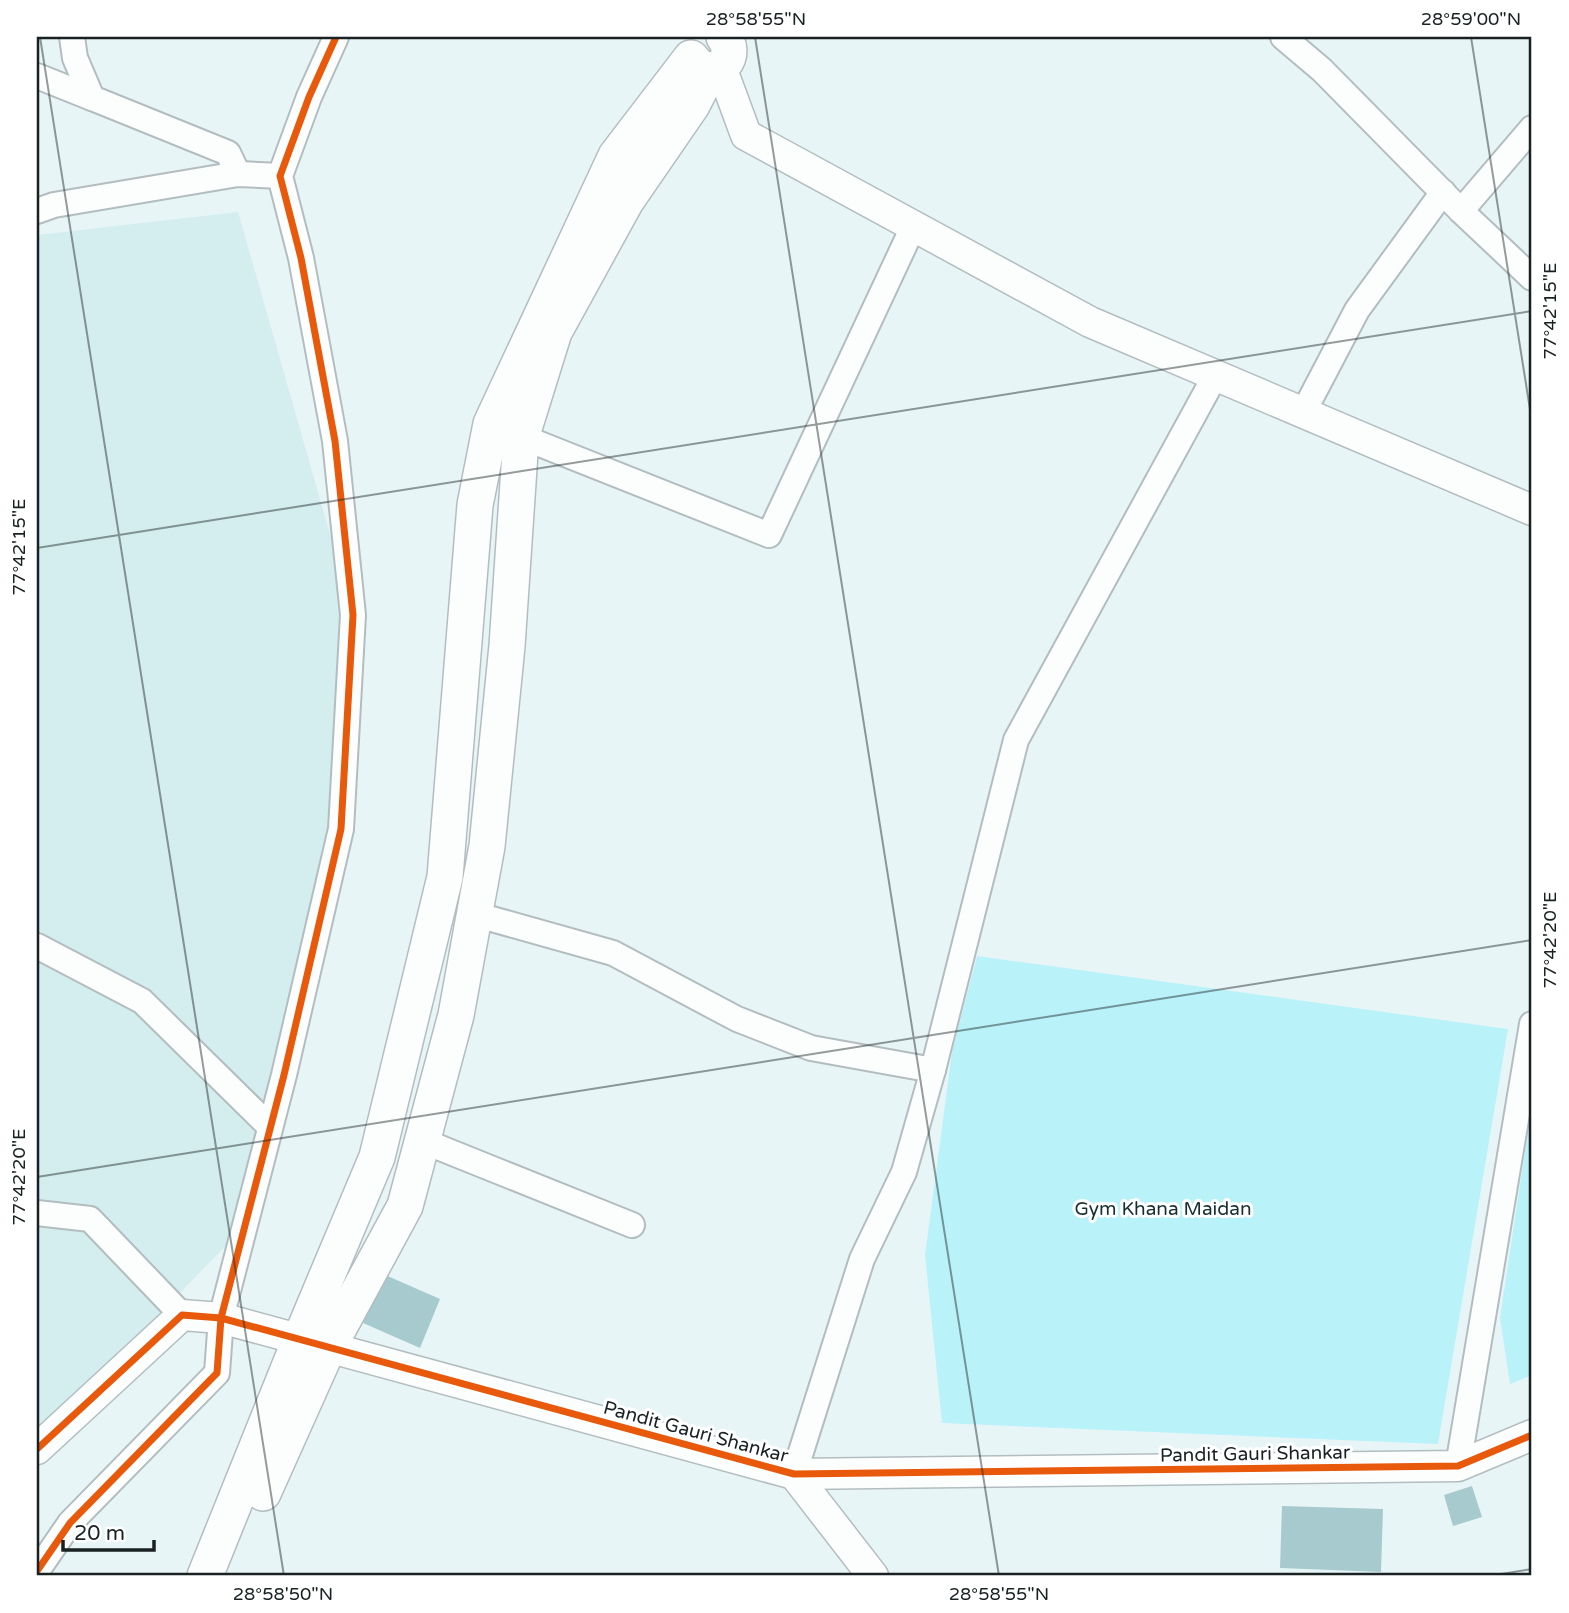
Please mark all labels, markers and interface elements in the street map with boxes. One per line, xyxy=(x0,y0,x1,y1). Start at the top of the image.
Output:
text: 28°58'55"N xyxy=(706,8,806,30)
text: 28°59'00"N xyxy=(1421,8,1521,30)
text: 77°42'15"E xyxy=(1539,262,1561,360)
text: 77°42'15"E xyxy=(8,498,30,596)
text: 77°42'20"E xyxy=(1539,891,1561,989)
text: 77°42'20"E xyxy=(8,1128,30,1226)
park label: Gym Khana Maidan xyxy=(1074,1198,1252,1220)
street label: Pandit Gauri Shankar xyxy=(601,1397,791,1467)
street label: Pandit Gauri Shankar xyxy=(1160,1441,1351,1467)
scale bar xyxy=(63,1508,154,1552)
text: 20 m xyxy=(74,1521,125,1546)
text: 28°58'50"N xyxy=(233,1583,333,1605)
text: 28°58'55"N xyxy=(949,1583,1049,1605)

